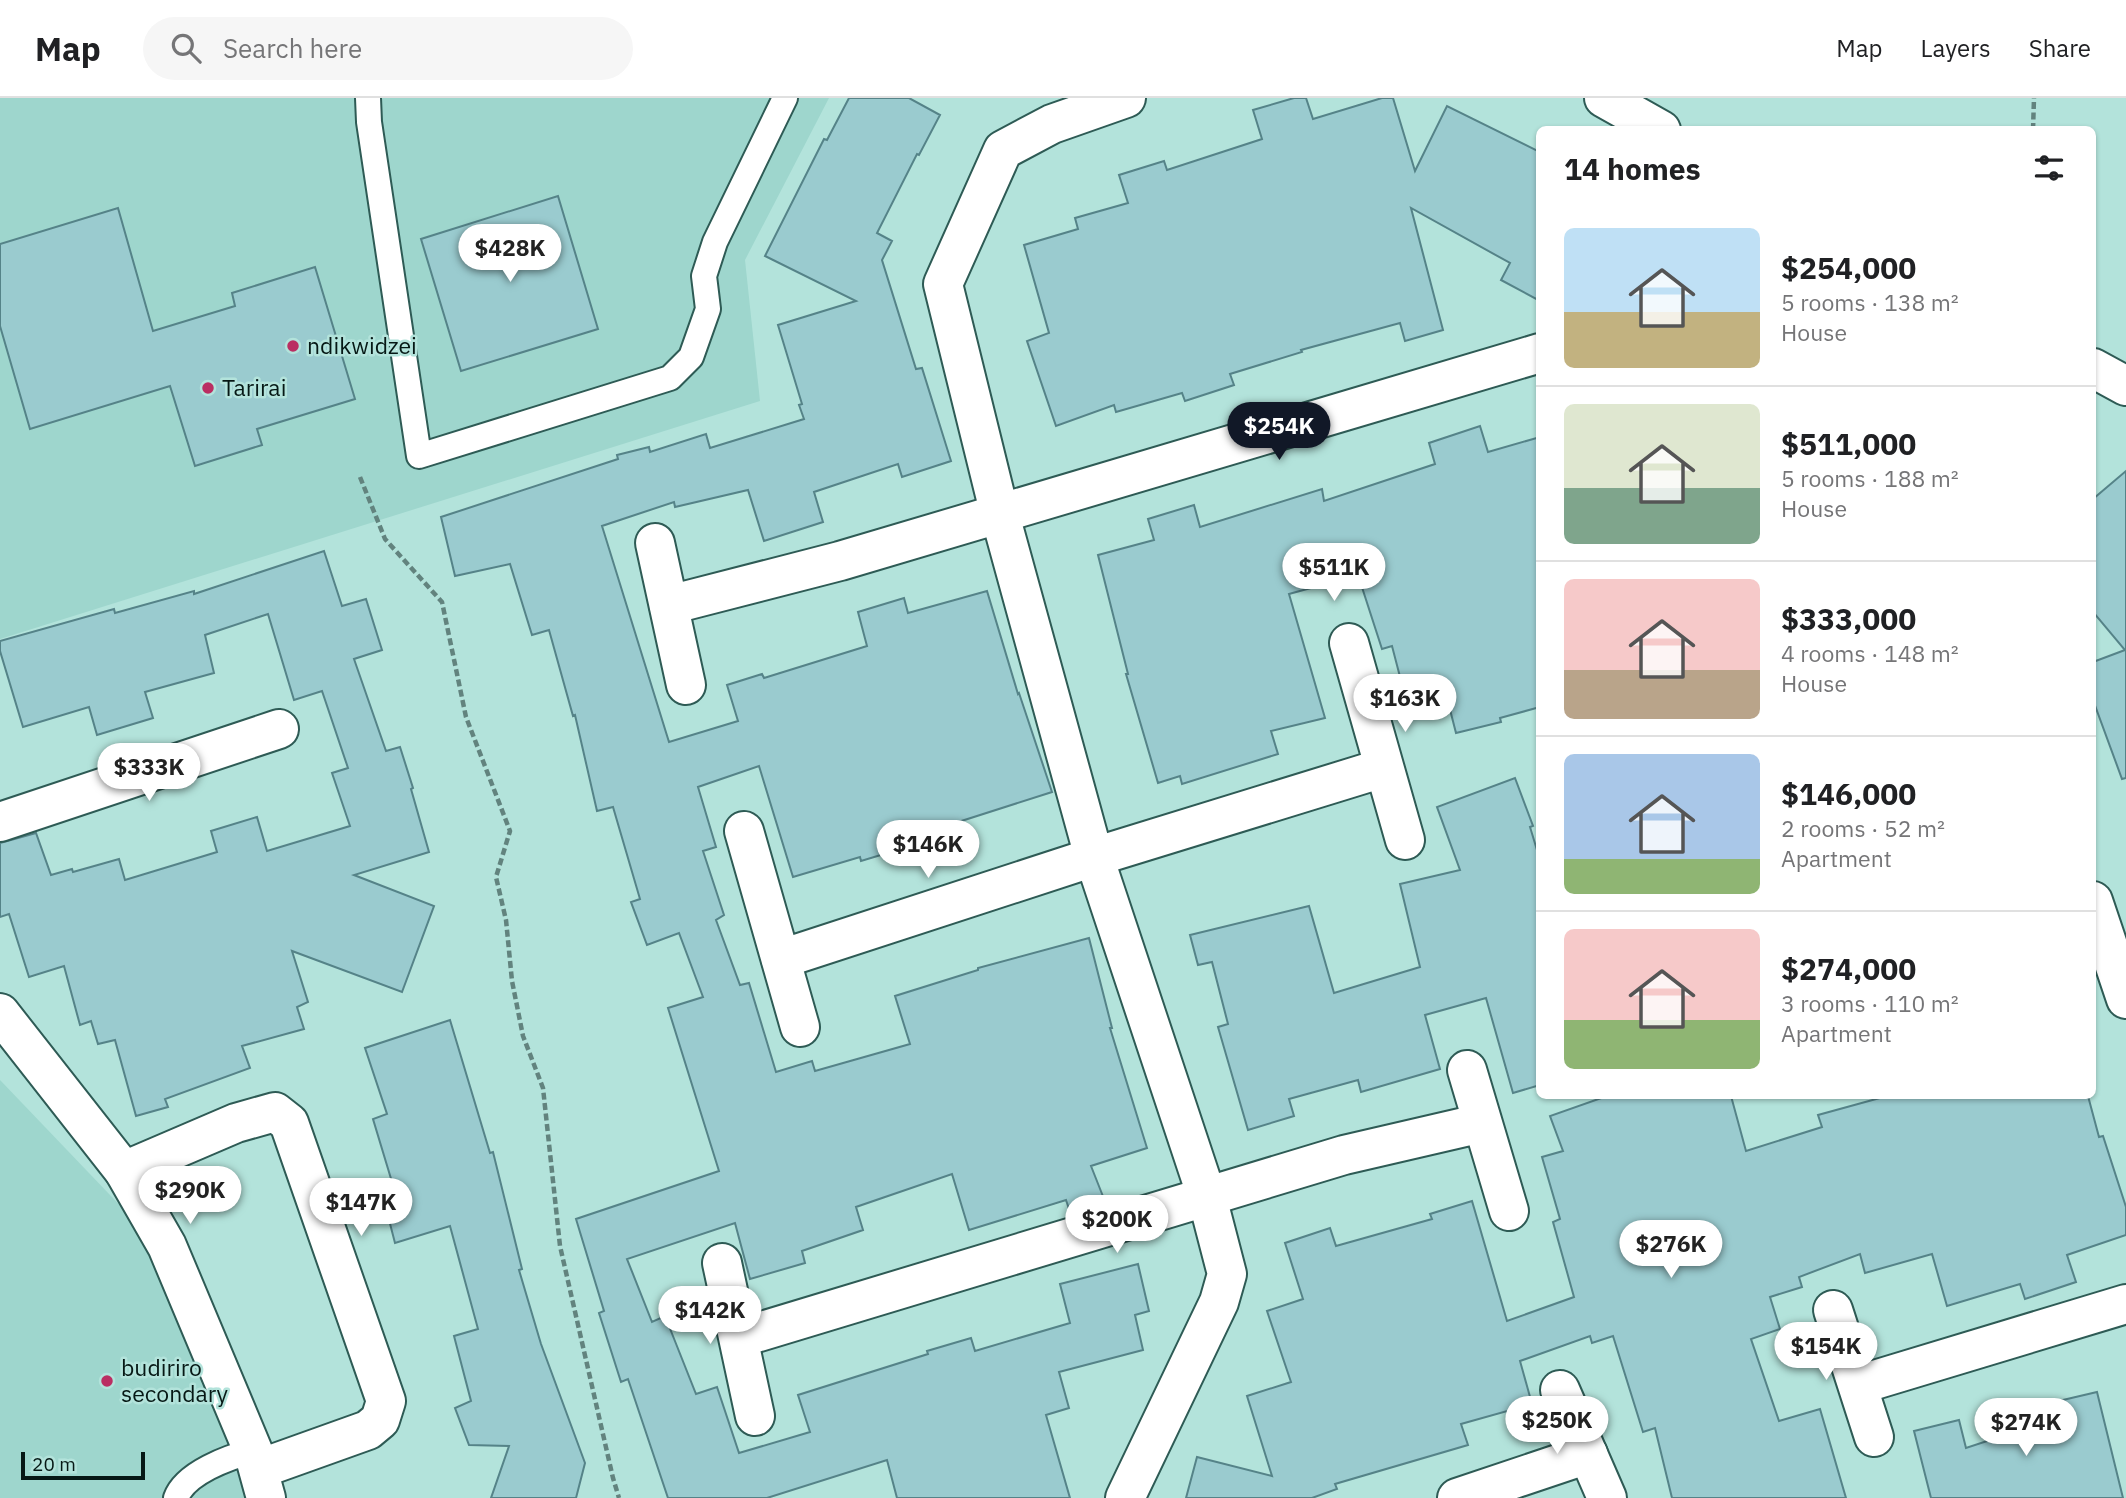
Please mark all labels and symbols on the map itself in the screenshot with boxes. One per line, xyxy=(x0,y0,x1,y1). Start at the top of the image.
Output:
pin: $428K xyxy=(461,225,559,284)
place label: ndikwidzei xyxy=(307,330,417,360)
marker: ndikwidzei xyxy=(285,338,301,354)
place label: Tarirai xyxy=(222,372,286,402)
marker: Tarirai xyxy=(200,380,216,396)
pin: $254K xyxy=(1230,402,1328,462)
pin: $511K xyxy=(1285,544,1383,603)
pin: $163K xyxy=(1356,674,1454,734)
pin: $333K xyxy=(100,744,198,803)
pin: $146K xyxy=(879,820,977,880)
pin: $290K xyxy=(141,1166,239,1226)
pin: $147K xyxy=(312,1178,410,1238)
pin: $200K xyxy=(1068,1196,1166,1255)
pin: $276K xyxy=(1622,1220,1720,1280)
pin: $142K xyxy=(661,1286,759,1346)
pin: $154K xyxy=(1777,1322,1875,1382)
place label: budiriro secondary xyxy=(121,1352,228,1408)
marker: budiriro secondary xyxy=(99,1373,115,1389)
pin: $250K xyxy=(1508,1396,1606,1456)
pin: $274K xyxy=(1977,1398,2075,1458)
scale bar xyxy=(21,1449,145,1481)

